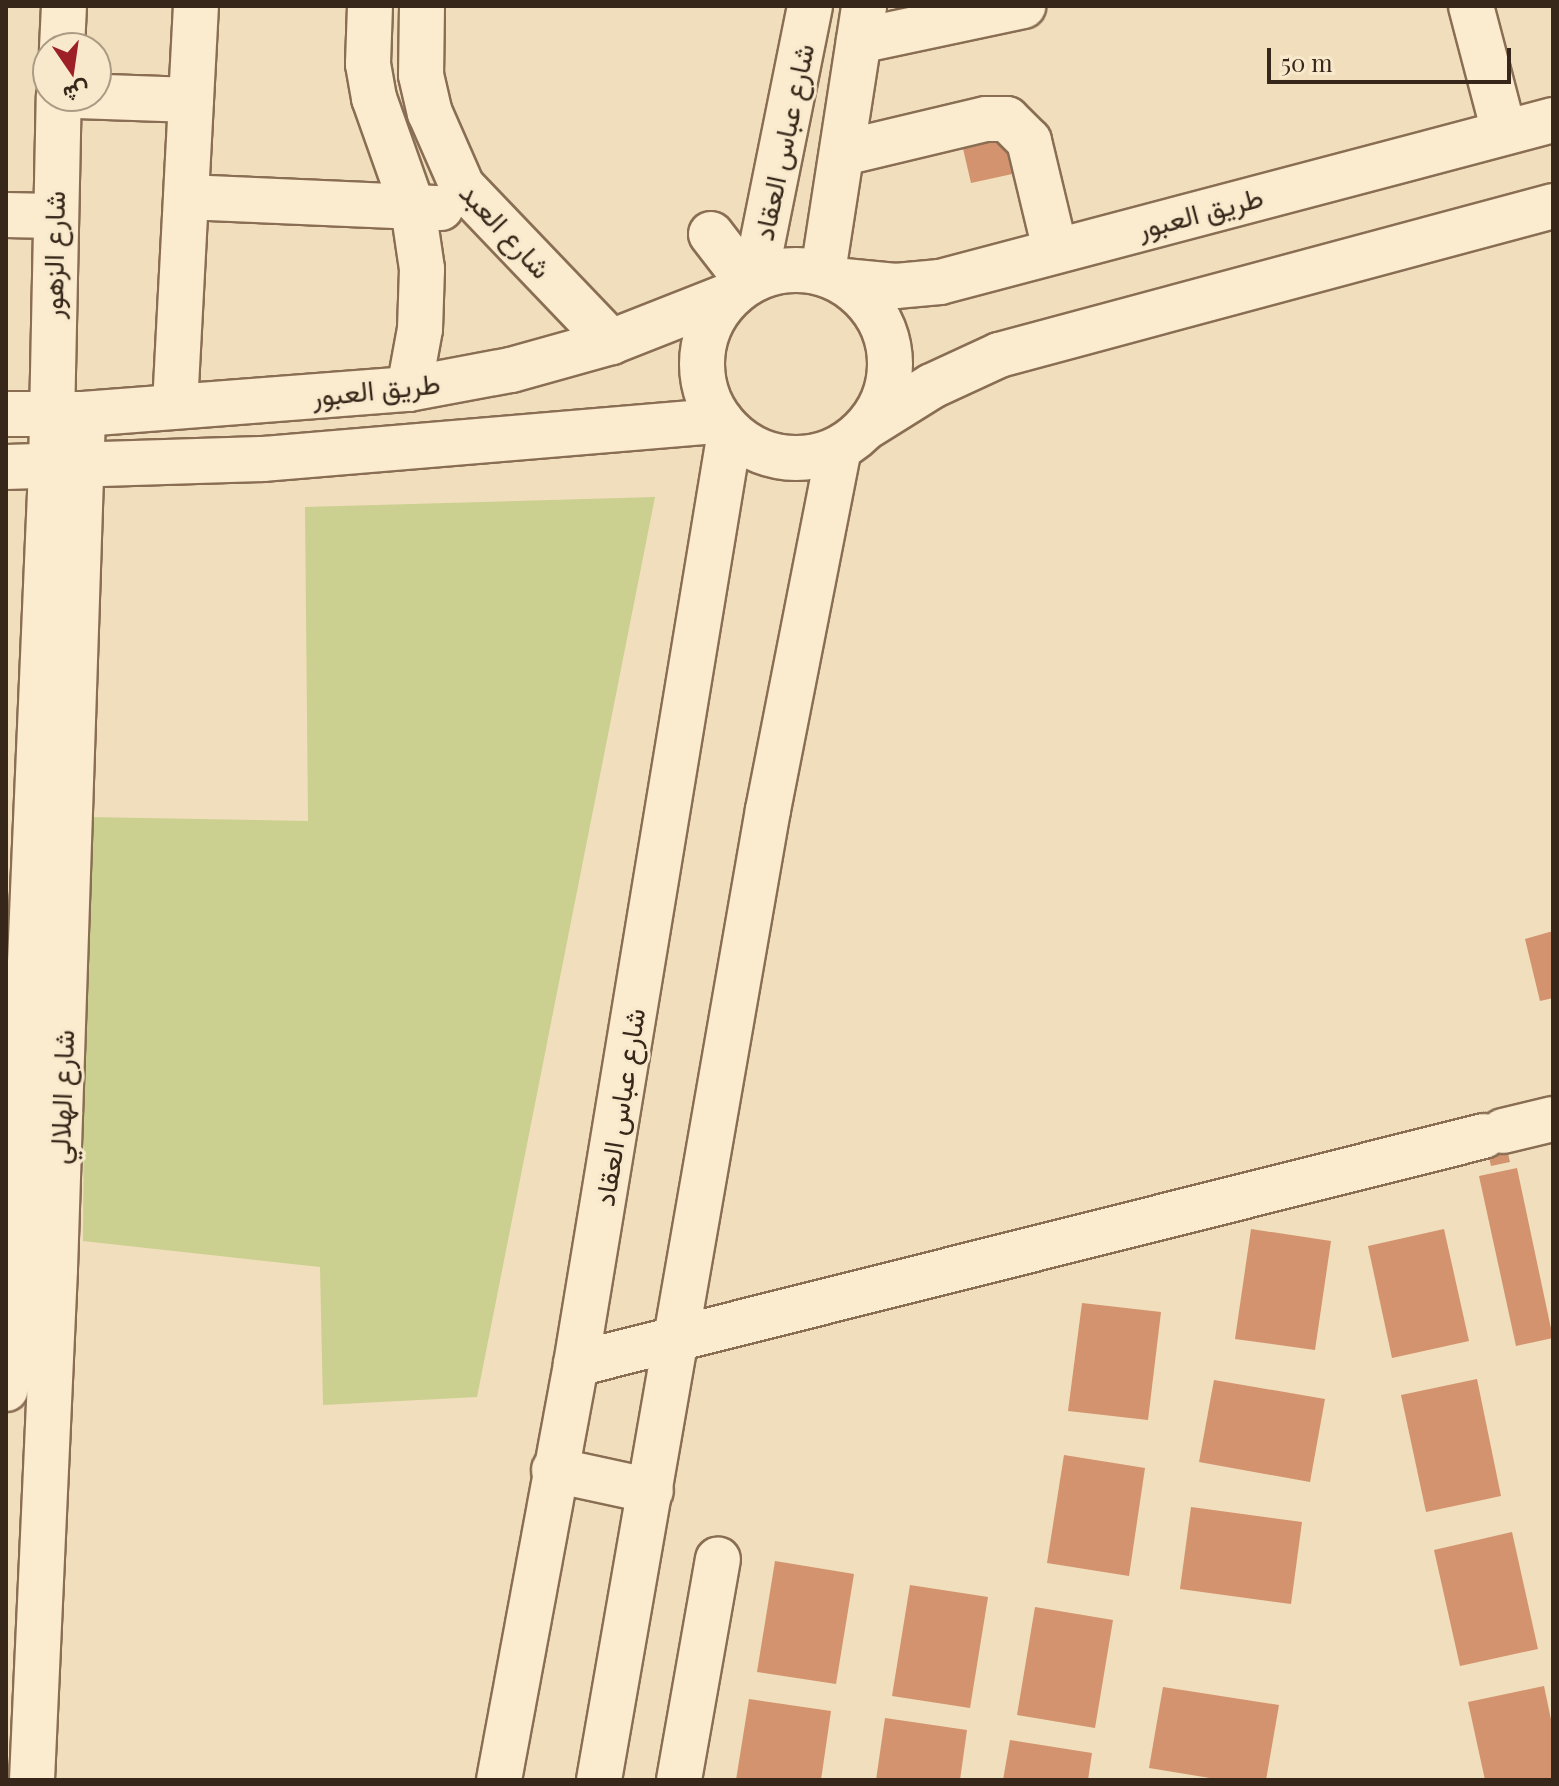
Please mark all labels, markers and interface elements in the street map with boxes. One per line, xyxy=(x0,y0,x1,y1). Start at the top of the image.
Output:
north arrow xyxy=(32,32,112,112)
scale bar xyxy=(1271,32,1515,82)
street label: شارع عباس العقاد xyxy=(746,41,820,243)
text: 50 m xyxy=(1281,46,1333,78)
text: ش xyxy=(61,76,93,111)
street label: شارع العبد xyxy=(453,175,559,285)
street label: طريق العبور xyxy=(1134,179,1266,245)
street label: شارع الزهور xyxy=(35,191,71,319)
street label: طريق العبور xyxy=(310,366,442,412)
street label: شارع عباس العقاد xyxy=(587,1005,651,1209)
street label: شارع الهلالي xyxy=(42,1029,80,1165)

